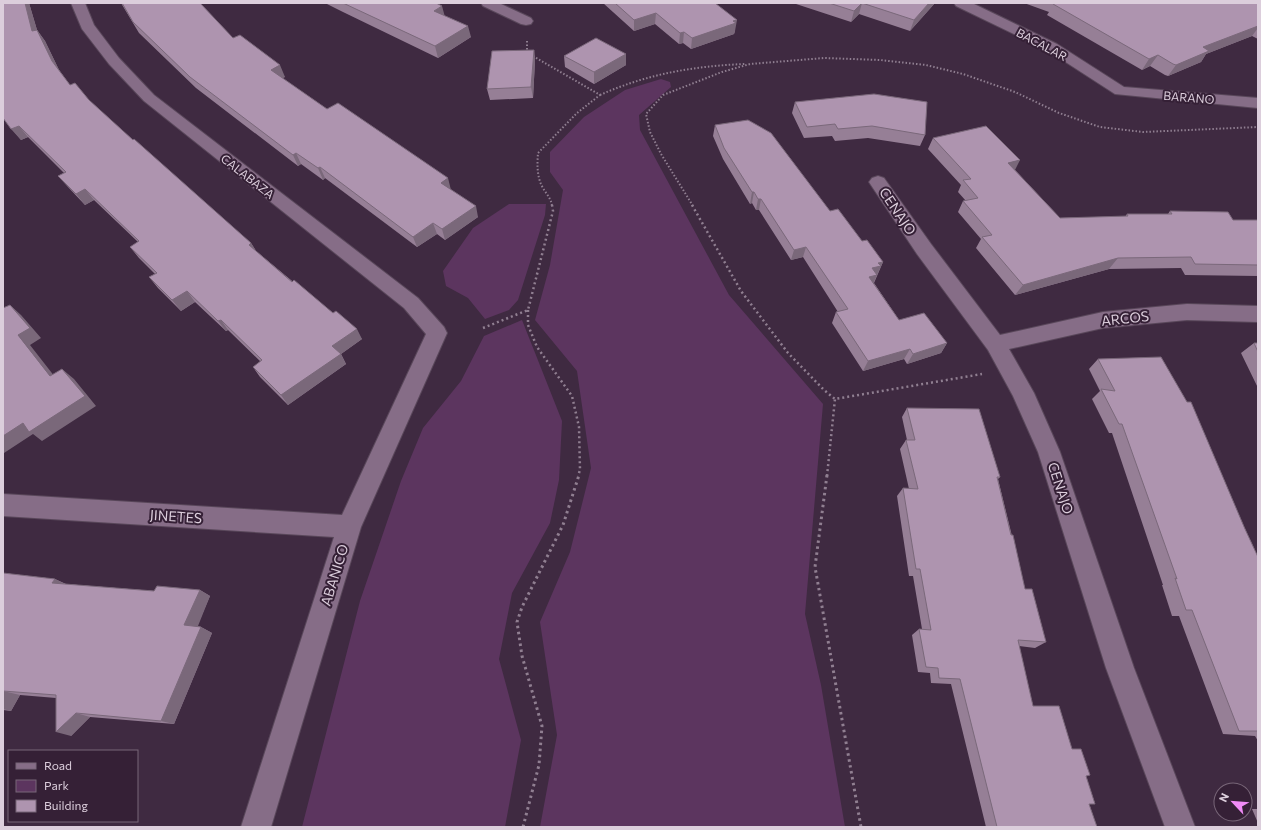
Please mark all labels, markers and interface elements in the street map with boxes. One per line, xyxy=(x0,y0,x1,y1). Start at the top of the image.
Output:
street label: BACALAR xyxy=(1014,25,1070,63)
street label: BARANO xyxy=(1163,88,1215,106)
street label: CALABAZA xyxy=(218,151,278,201)
street label: CENAJO xyxy=(876,184,920,238)
street label: ARCOS xyxy=(1100,307,1150,329)
street label: CENAJO xyxy=(1045,460,1077,516)
street label: JINETES xyxy=(149,506,203,526)
street label: ABANICO xyxy=(317,542,351,608)
legend xyxy=(8,750,138,822)
text: Road xyxy=(44,758,72,772)
text: Park xyxy=(44,778,70,792)
north arrow xyxy=(1213,782,1253,822)
text: N xyxy=(1216,791,1231,804)
text: Building xyxy=(44,798,88,812)

